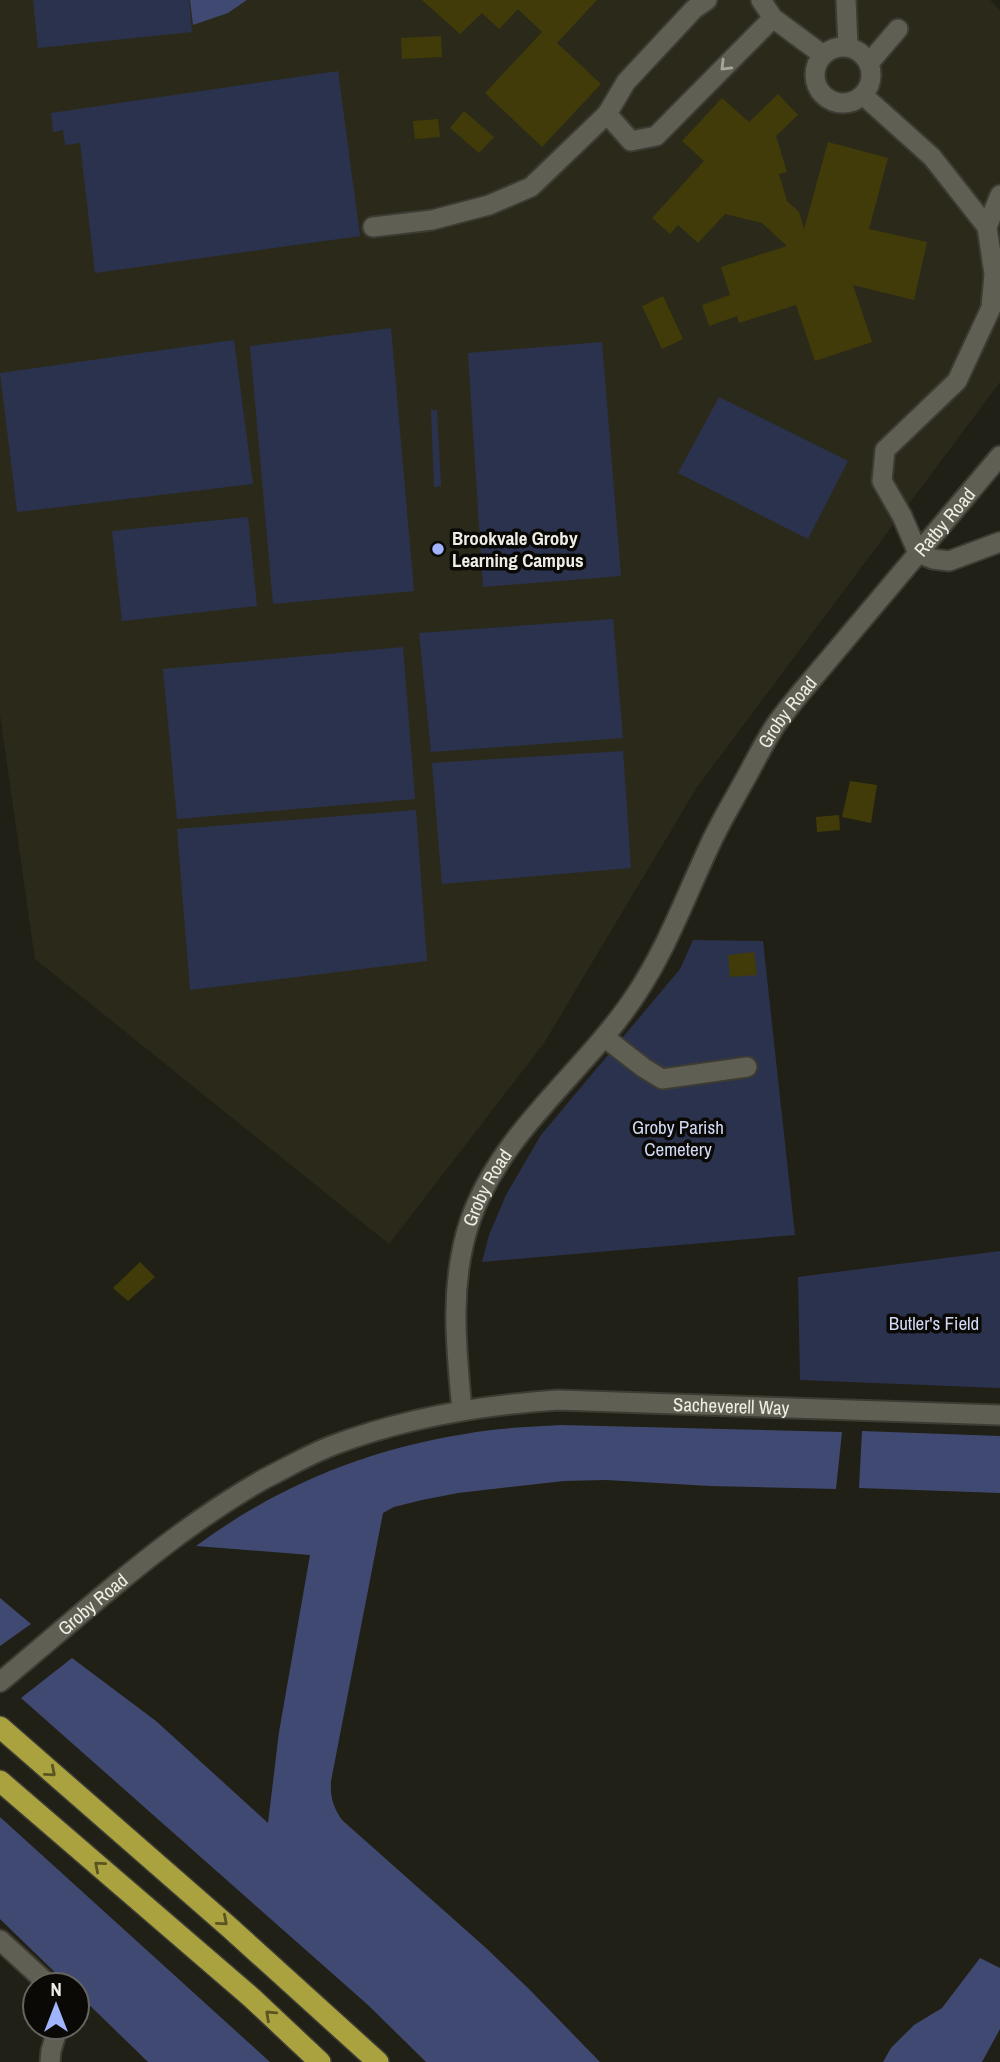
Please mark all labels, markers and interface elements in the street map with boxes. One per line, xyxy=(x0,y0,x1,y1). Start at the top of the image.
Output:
one-way arrow xyxy=(721,57,734,70)
street label: Ratby Road xyxy=(908,482,981,562)
place label: Brookvale Groby Learning Campus xyxy=(452,525,584,573)
marker: Brookvale Groby Learning Campus xyxy=(430,541,446,557)
street label: Groby Road xyxy=(751,670,822,753)
park label: Groby Parish Cemetery xyxy=(632,1114,724,1162)
street label: Groby Road xyxy=(456,1144,518,1230)
park label: Butler's Field xyxy=(889,1310,979,1336)
street label: Sacheverell Way xyxy=(673,1391,790,1421)
street label: Groby Road xyxy=(52,1567,133,1641)
one-way arrow xyxy=(43,1764,56,1776)
one-way arrow xyxy=(94,1862,107,1874)
one-way arrow xyxy=(215,1913,228,1925)
north arrow xyxy=(21,1971,91,2041)
text: N xyxy=(50,1976,62,2002)
one-way arrow xyxy=(266,2011,279,2024)

